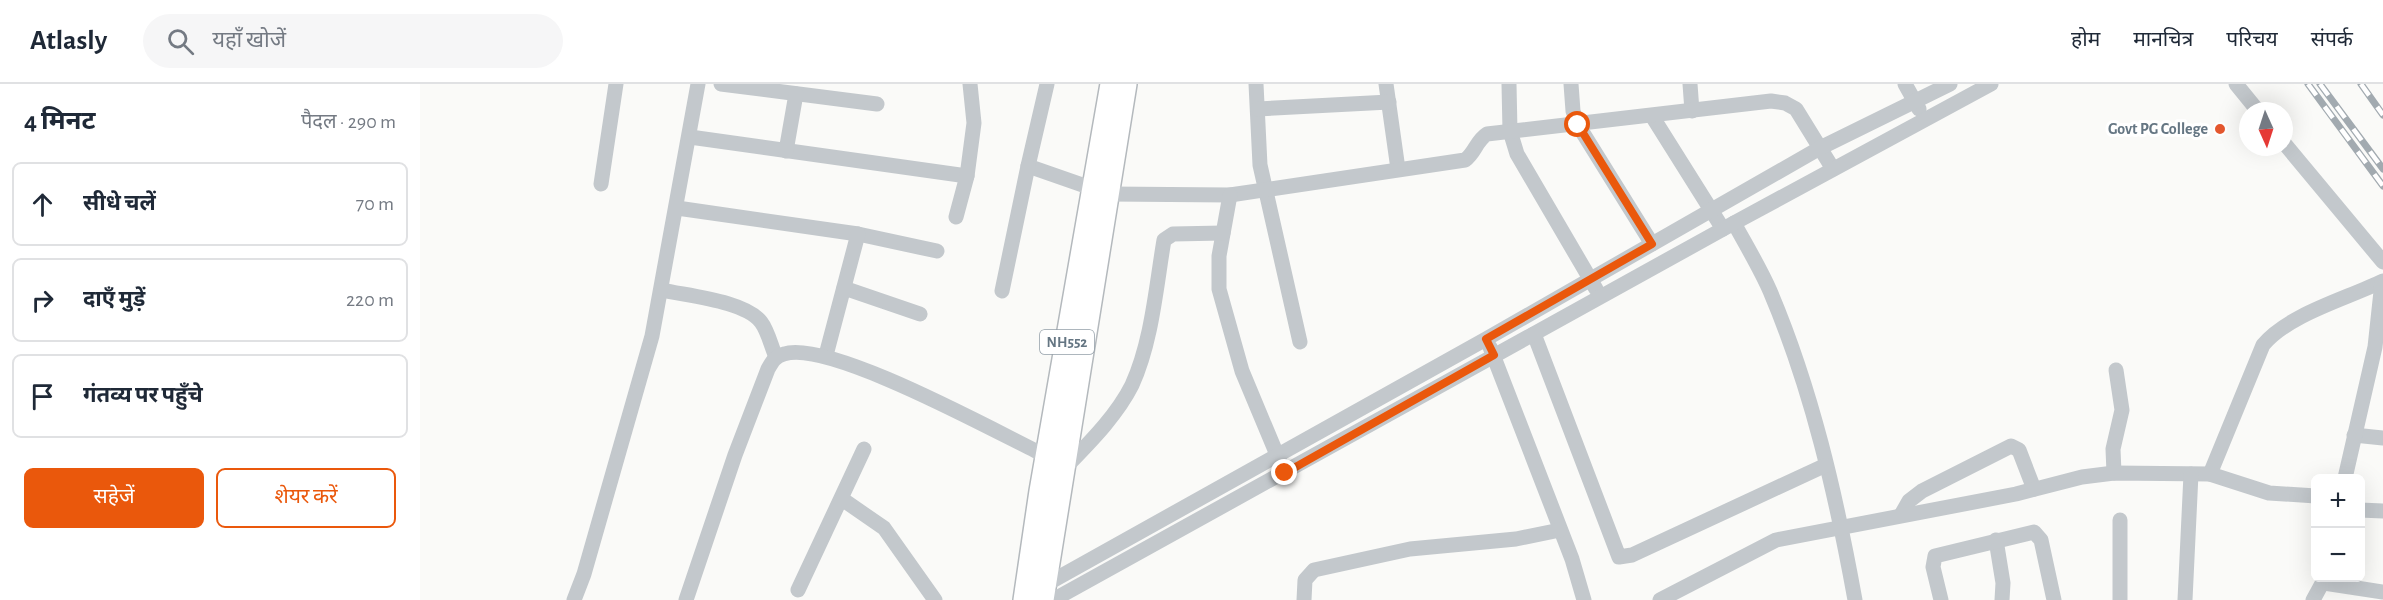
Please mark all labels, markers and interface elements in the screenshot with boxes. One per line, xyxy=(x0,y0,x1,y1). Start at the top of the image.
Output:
search box xyxy=(143,14,563,68)
icon: search xyxy=(164,25,197,58)
text: Atlasly xyxy=(30,27,107,55)
text: यहाँ खोजें xyxy=(212,29,286,51)
text: होम xyxy=(2071,29,2100,50)
text: मानचित्र xyxy=(2133,29,2193,50)
text: परिचय xyxy=(2226,29,2278,50)
text: संपर्क xyxy=(2311,29,2353,50)
north arrow xyxy=(2239,102,2293,156)
text: 4 मिनट xyxy=(24,108,96,134)
route start xyxy=(1564,111,1590,137)
text: पैदल · 290 m xyxy=(301,112,396,132)
place label: Govt PG College xyxy=(2108,121,2208,137)
marker: Govt PG College xyxy=(2213,122,2227,136)
icon: ahead xyxy=(26,188,59,221)
text: सीधे चलें xyxy=(83,192,156,214)
text: 70 m xyxy=(356,194,394,214)
icon: right xyxy=(26,284,59,317)
text: दाएँ मुड़ें xyxy=(83,288,145,310)
text: 220 m xyxy=(346,290,394,310)
road number: NH552 xyxy=(1040,330,1094,354)
icon: arrive xyxy=(26,380,59,413)
text: गंतव्य पर पहुँचे xyxy=(83,384,203,406)
route end xyxy=(1271,459,1297,485)
button: सहेजें xyxy=(24,468,204,528)
button: शेयर करें xyxy=(216,468,396,528)
map controls xyxy=(2311,474,2365,582)
button: + xyxy=(2311,474,2365,528)
button: − xyxy=(2311,528,2365,582)

